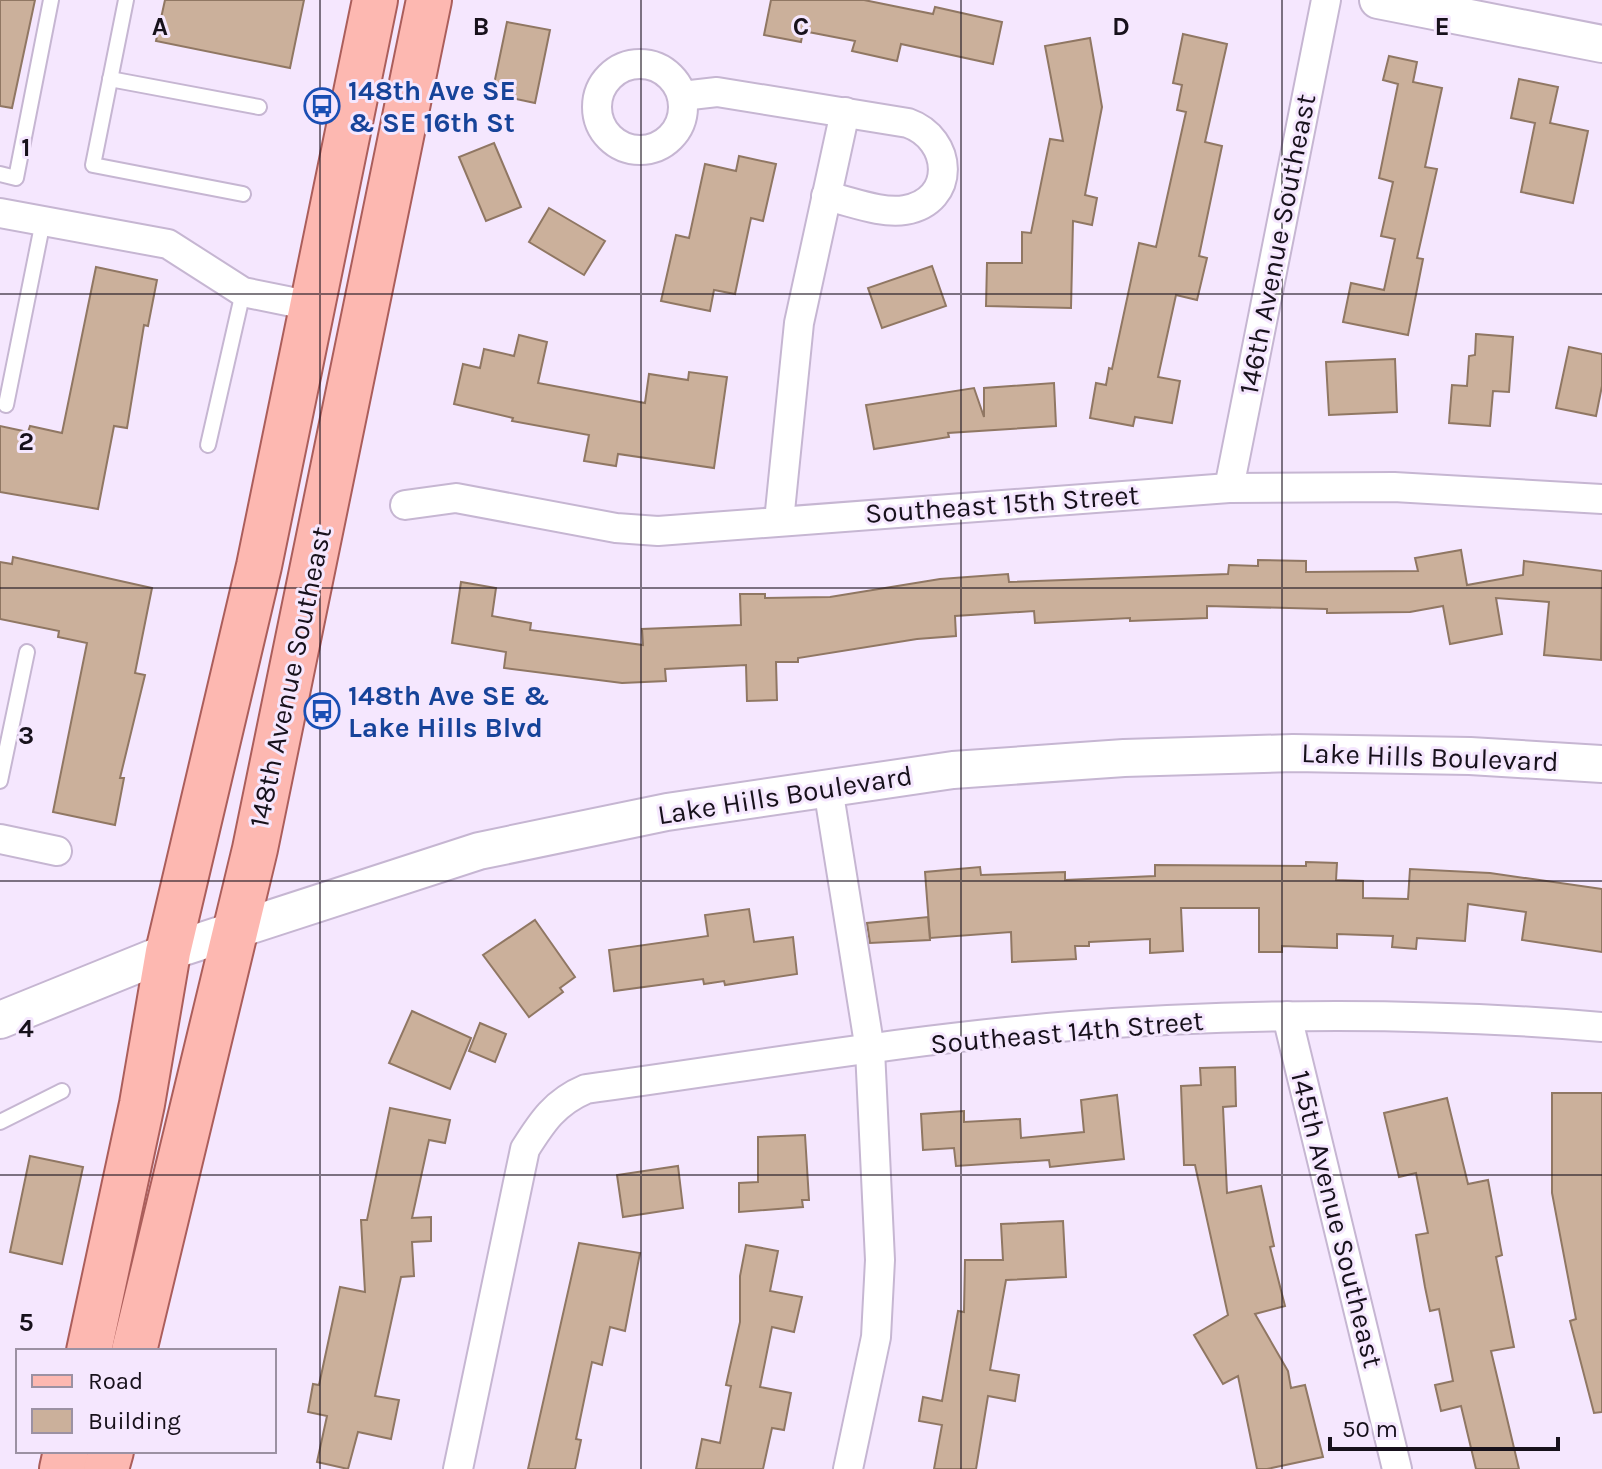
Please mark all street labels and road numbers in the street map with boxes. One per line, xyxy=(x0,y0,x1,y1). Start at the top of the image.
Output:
street label: 146th Avenue Southeast xyxy=(1232,91,1322,397)
street label: Southeast 15th Street xyxy=(864,478,1140,530)
street label: 148th Avenue Southeast xyxy=(242,524,338,830)
street label: Lake Hills Boulevard xyxy=(1301,736,1559,778)
street label: Lake Hills Boulevard xyxy=(655,759,915,831)
street label: Southeast 14th Street xyxy=(929,1004,1205,1060)
street label: 145th Avenue Southeast xyxy=(1284,1067,1390,1371)

